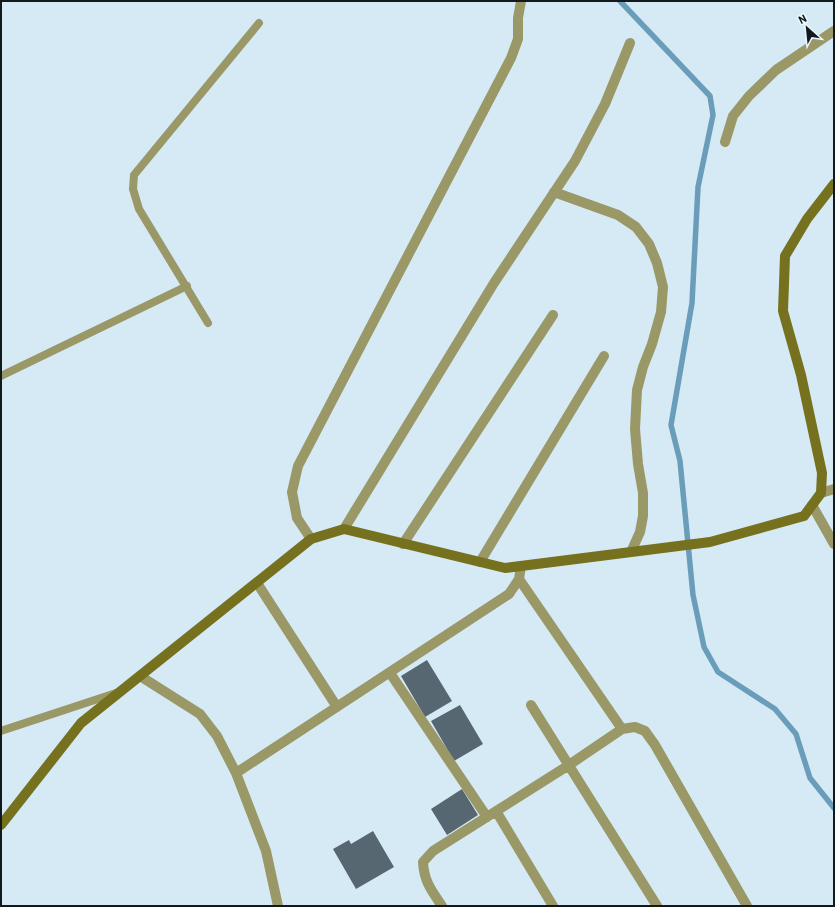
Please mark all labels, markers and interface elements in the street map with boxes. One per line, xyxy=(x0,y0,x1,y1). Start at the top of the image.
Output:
north arrow xyxy=(787,8,827,48)
text: N xyxy=(796,11,808,26)

